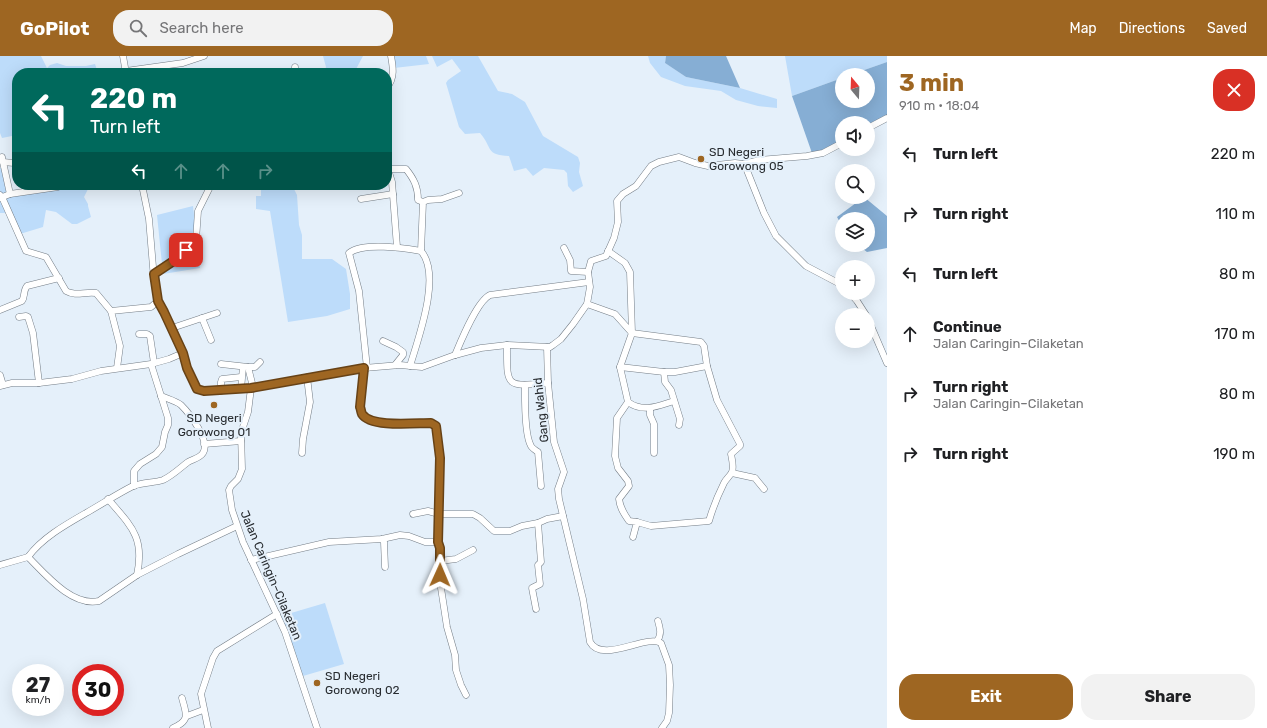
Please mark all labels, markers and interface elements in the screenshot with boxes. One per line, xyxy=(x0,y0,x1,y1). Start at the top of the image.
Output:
search box xyxy=(113,10,393,46)
text: GoPilot xyxy=(20,17,89,40)
icon: search xyxy=(127,17,149,39)
text: Search here xyxy=(159,19,244,37)
text: Map xyxy=(1070,20,1097,37)
text: Directions xyxy=(1119,20,1185,37)
text: Saved xyxy=(1207,20,1247,37)
north arrow xyxy=(835,68,875,108)
map controls xyxy=(835,68,875,348)
text: 3 min xyxy=(899,69,964,97)
button: close xyxy=(1213,69,1255,111)
text: 220 m xyxy=(90,82,177,115)
icon: left xyxy=(24,84,76,136)
text: 910 m · 18:04 xyxy=(899,98,979,113)
text: Turn left xyxy=(90,116,160,138)
button: sound xyxy=(835,116,875,156)
icon: left xyxy=(899,143,921,165)
place label: SD Negeri Gorowong 05 xyxy=(709,145,784,173)
text: Turn left xyxy=(933,145,998,163)
text: 220 m xyxy=(1211,145,1255,163)
marker: SD Negeri Gorowong 05 xyxy=(696,154,706,164)
icon: left xyxy=(128,160,150,182)
icon: ahead xyxy=(170,160,192,182)
icon: ahead xyxy=(212,160,234,182)
icon: right xyxy=(254,160,276,182)
button: search xyxy=(835,164,875,204)
icon: right xyxy=(899,203,921,225)
text: Turn right xyxy=(933,205,1008,223)
text: 110 m xyxy=(1216,205,1255,223)
button: layers xyxy=(835,212,875,252)
pin xyxy=(169,233,203,267)
icon: arrive xyxy=(175,239,197,261)
button: + xyxy=(835,260,875,300)
icon: left xyxy=(899,263,921,285)
text: Turn left xyxy=(933,265,998,283)
text: 80 m xyxy=(1219,265,1255,283)
button: − xyxy=(835,308,875,348)
text: Continue xyxy=(933,318,1002,336)
icon: ahead xyxy=(899,323,921,345)
text: 170 m xyxy=(1214,325,1255,343)
text: Jalan Caringin–Cilaketan xyxy=(933,336,1084,351)
street label: Gang Wahid xyxy=(531,377,551,443)
text: Turn right xyxy=(933,378,1008,396)
icon: right xyxy=(899,383,921,405)
text: 80 m xyxy=(1219,385,1255,403)
text: Jalan Caringin–Cilaketan xyxy=(933,396,1084,411)
marker: SD Negeri Gorowong 01 xyxy=(209,400,219,410)
place label: SD Negeri Gorowong 01 xyxy=(178,411,250,439)
icon: right xyxy=(899,443,921,465)
text: Turn right xyxy=(933,445,1008,463)
text: 190 m xyxy=(1213,445,1255,463)
street label: Jalan Caringin–Cilaketan xyxy=(237,508,305,642)
position arrow xyxy=(419,554,461,596)
speed limit sign: 30 xyxy=(72,664,124,716)
place label: SD Negeri Gorowong 02 xyxy=(325,669,400,697)
text: 27 xyxy=(26,673,50,697)
button: Exit xyxy=(899,674,1073,720)
button: Share xyxy=(1081,674,1255,720)
marker: SD Negeri Gorowong 02 xyxy=(312,678,322,688)
text: km/h xyxy=(26,694,50,706)

